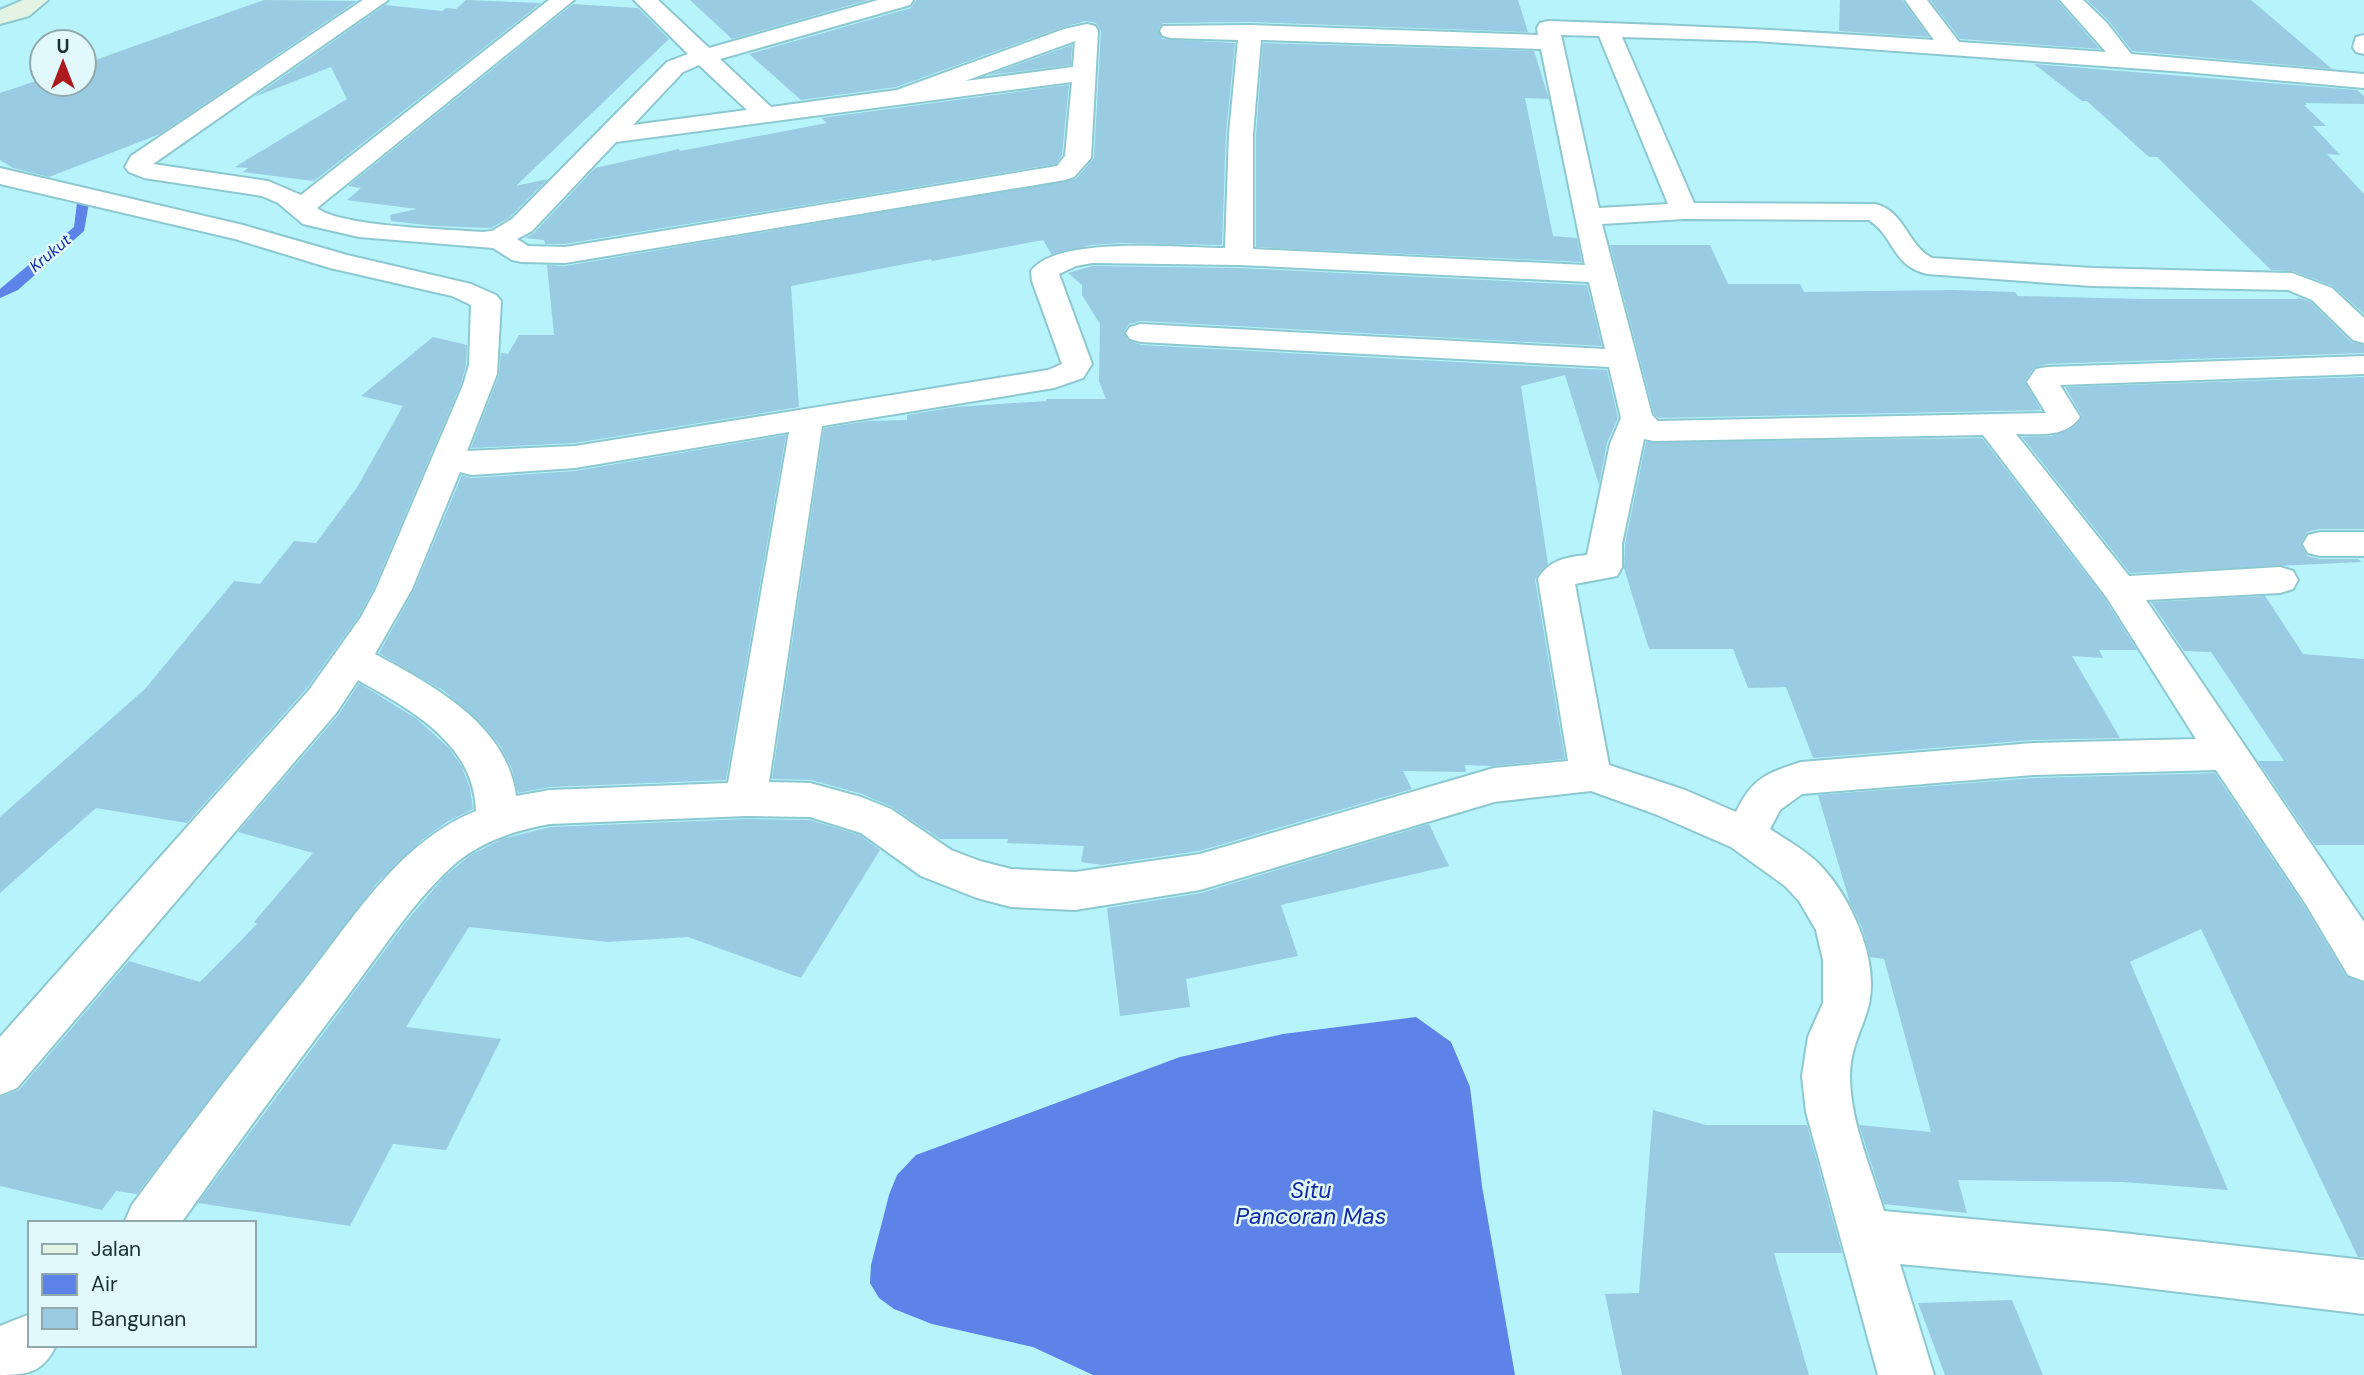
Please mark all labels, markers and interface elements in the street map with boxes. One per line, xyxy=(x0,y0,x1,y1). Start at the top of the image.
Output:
north arrow xyxy=(28,28,98,98)
text: U xyxy=(56,34,70,59)
water label: Krukut xyxy=(25,229,76,276)
water label: Situ Pancoran Mas xyxy=(1236,1175,1386,1231)
legend xyxy=(28,1221,256,1347)
text: Jalan xyxy=(91,1235,141,1263)
text: Air xyxy=(91,1270,118,1298)
text: Bangunan xyxy=(91,1305,186,1333)

